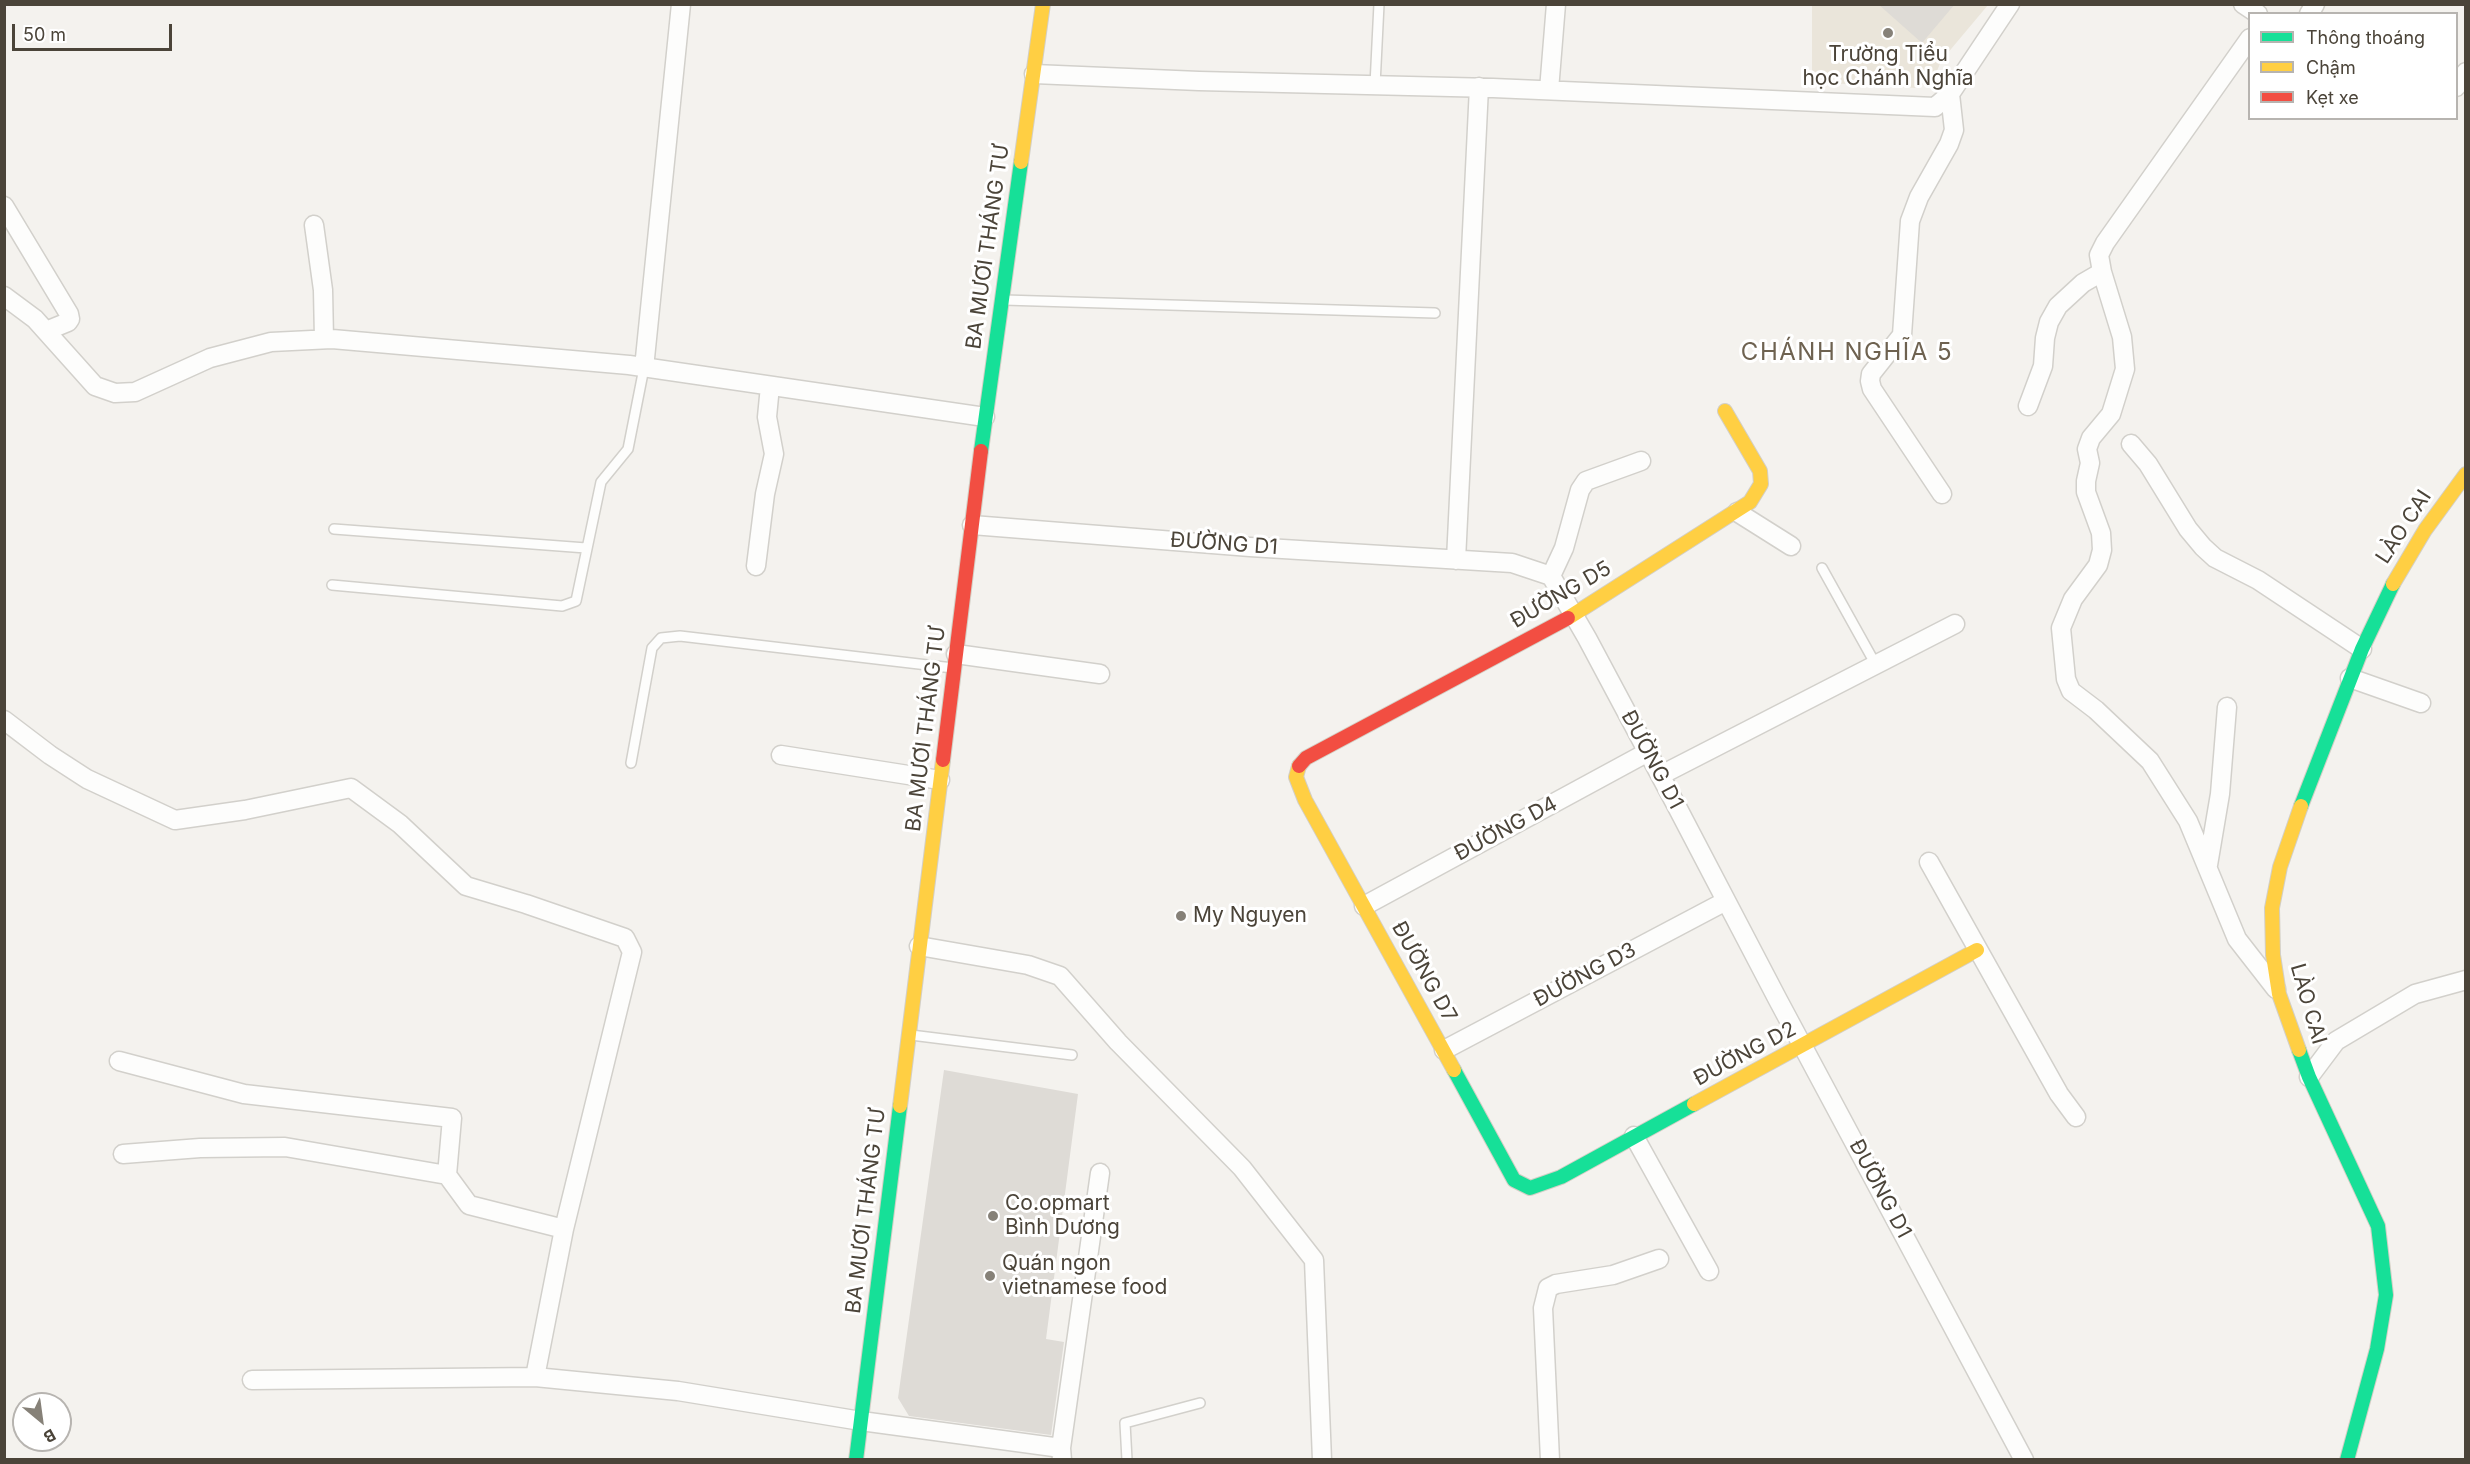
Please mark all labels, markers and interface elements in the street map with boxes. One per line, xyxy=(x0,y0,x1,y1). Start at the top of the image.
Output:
scale bar xyxy=(15,12,176,50)
legend xyxy=(2248,12,2458,120)
text: 50 m xyxy=(23,24,66,45)
marker: Trường Tiểu học Chánh Nghĩa xyxy=(1881,26,1895,40)
text: Thông thoáng xyxy=(2306,27,2425,48)
place label: Trường Tiểu học Chánh Nghĩa xyxy=(1802,42,1974,92)
text: Chậm xyxy=(2306,57,2356,78)
text: Kẹt xe xyxy=(2306,87,2359,108)
street label: BA MƯƠI THÁNG TƯ xyxy=(961,143,1015,351)
district label: CHÁNH NGHĨA 5 xyxy=(1741,339,1953,367)
street label: LÀO CAI xyxy=(2371,485,2437,569)
street label: ĐƯỜNG D1 xyxy=(1169,528,1279,560)
street label: ĐƯỜNG D5 xyxy=(1506,556,1616,634)
street label: BA MƯƠI THÁNG TƯ xyxy=(901,625,951,833)
street label: ĐƯỜNG D1 xyxy=(1616,706,1688,814)
street label: ĐƯỜNG D4 xyxy=(1450,791,1562,867)
place label: My Nguyen xyxy=(1193,903,1307,929)
marker: My Nguyen xyxy=(1174,909,1188,923)
street label: ĐƯỜNG D7 xyxy=(1386,917,1462,1027)
street label: ĐƯỜNG D3 xyxy=(1530,938,1640,1012)
street label: LÀO CAI xyxy=(2284,961,2332,1047)
street label: ĐƯỜNG D2 xyxy=(1690,1017,1800,1091)
street label: BA MƯƠI THÁNG TƯ xyxy=(841,1107,891,1315)
street label: ĐƯỜNG D1 xyxy=(1844,1135,1916,1243)
place label: Co.opmart Bình Dương xyxy=(1005,1191,1120,1241)
marker: Co.opmart Bình Dương xyxy=(986,1209,1000,1223)
place label: Quán ngon vietnamese food xyxy=(1002,1251,1167,1301)
marker: Quán ngon vietnamese food xyxy=(983,1269,997,1283)
north arrow xyxy=(12,1392,72,1452)
text: B xyxy=(40,1425,59,1447)

